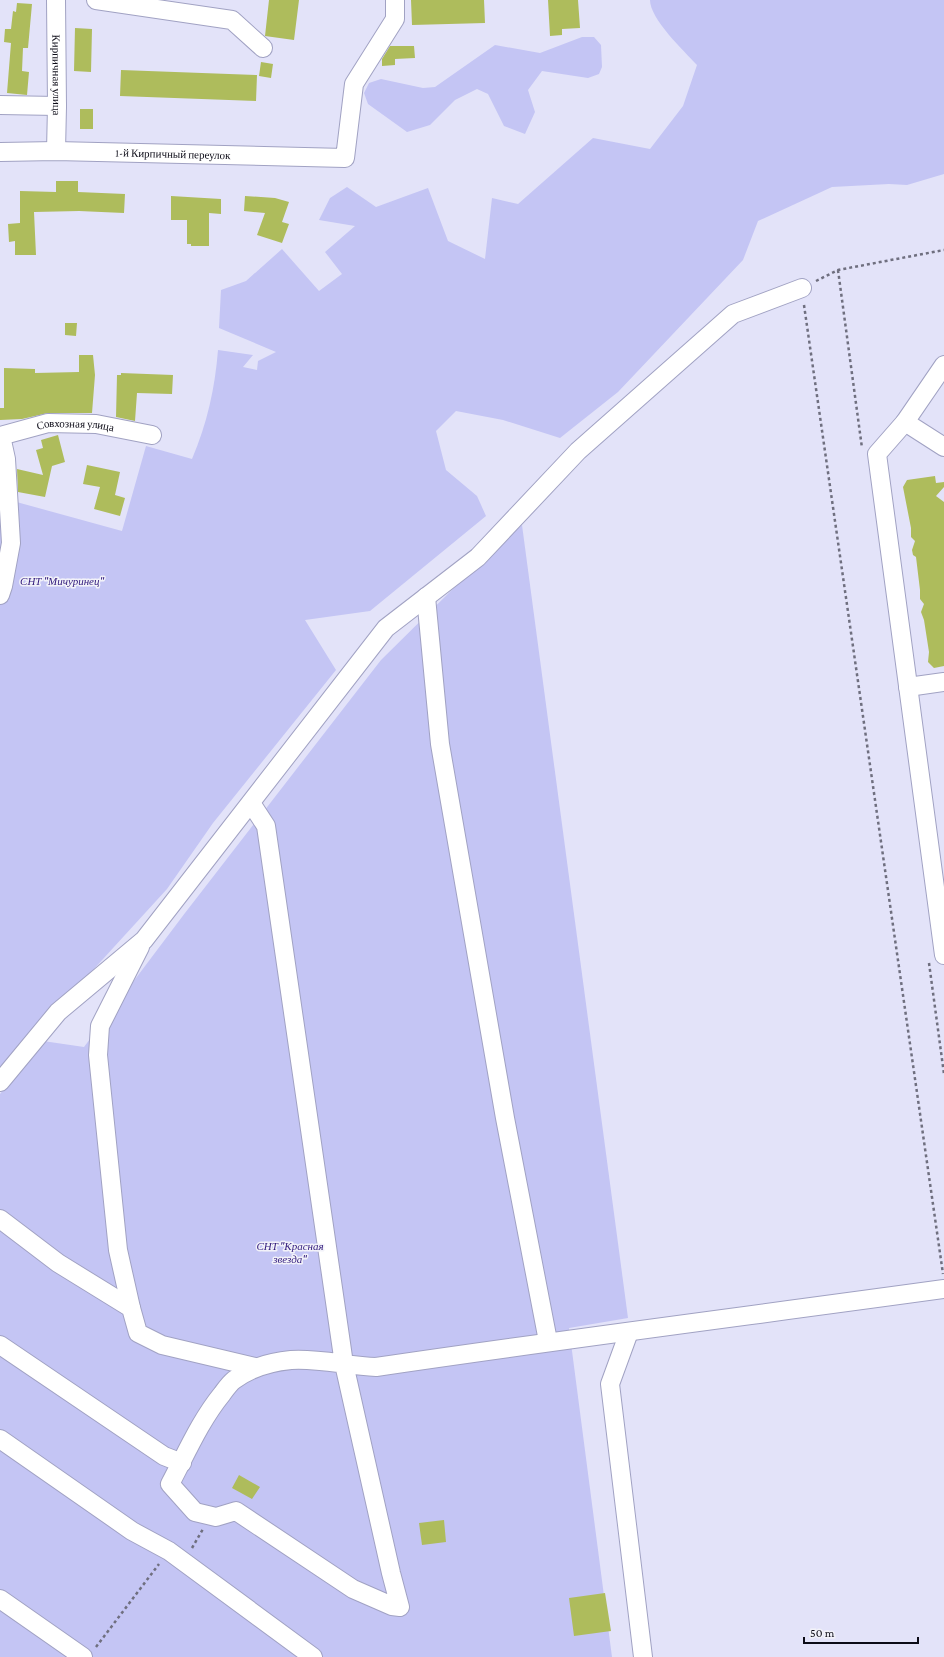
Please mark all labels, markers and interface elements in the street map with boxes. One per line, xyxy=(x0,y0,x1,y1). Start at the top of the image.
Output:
street label: Кирпичная улица xyxy=(50,34,63,116)
street label: 1-й Кирпичный переулок xyxy=(115,146,231,161)
street label: Совхозная улица xyxy=(35,417,115,433)
park label: СНТ "Мичуринец" xyxy=(20,575,104,587)
park label: СНТ "Красная звезда" xyxy=(256,1240,324,1265)
scale bar xyxy=(804,1619,918,1645)
text: 50 m xyxy=(810,1626,835,1640)

